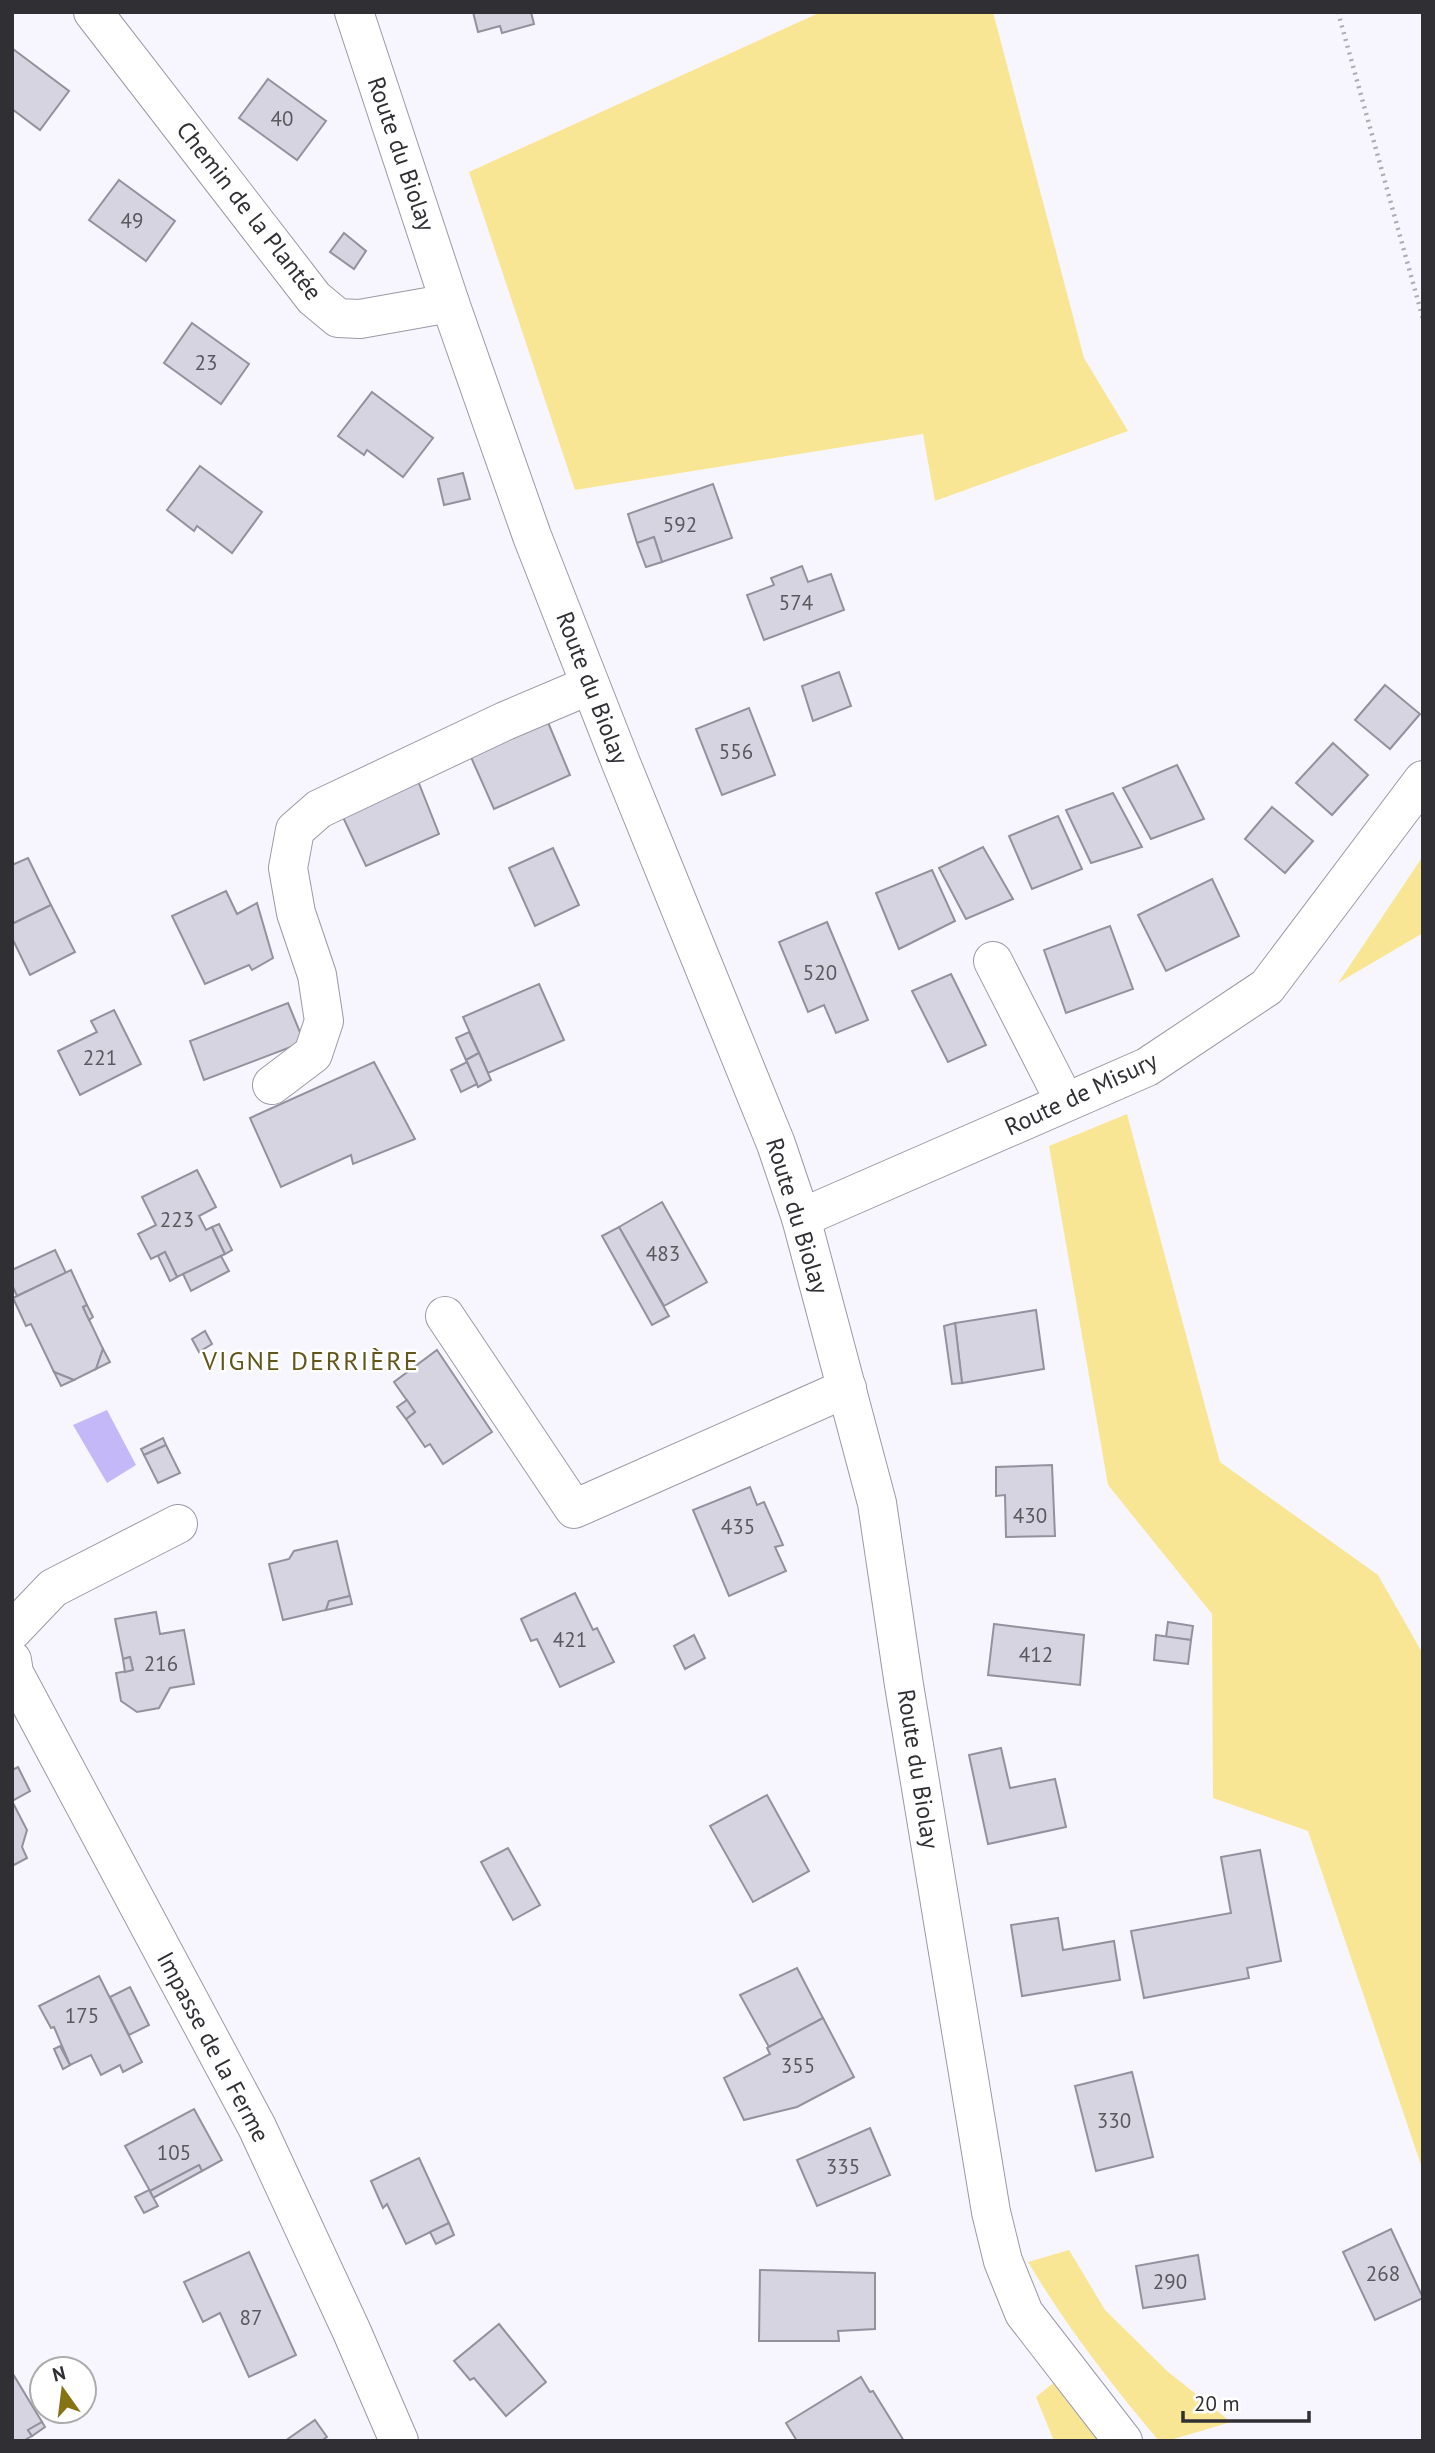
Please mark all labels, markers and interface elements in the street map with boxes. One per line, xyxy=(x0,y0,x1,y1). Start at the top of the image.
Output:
street label: Route du Biolay xyxy=(361,73,442,235)
house number: 40 xyxy=(271,105,293,132)
street label: Chemin de la Plantée xyxy=(170,115,329,306)
house number: 49 xyxy=(121,207,143,234)
house number: 23 xyxy=(195,349,217,376)
house number: 592 xyxy=(663,511,697,538)
house number: 574 xyxy=(779,589,813,616)
street label: Route du Biolay xyxy=(549,607,636,769)
house number: 556 xyxy=(719,738,753,765)
house number: 520 xyxy=(803,959,837,986)
house number: 221 xyxy=(83,1044,117,1071)
street label: Route de Misury xyxy=(1000,1045,1162,1142)
street label: Route du Biolay xyxy=(759,1134,836,1297)
house number: 223 xyxy=(160,1206,194,1233)
house number: 483 xyxy=(646,1240,680,1267)
district label: VIGNE DERRIÈRE xyxy=(201,1344,420,1377)
house number: 430 xyxy=(1013,1502,1047,1529)
house number: 435 xyxy=(721,1513,755,1540)
house number: 421 xyxy=(553,1626,587,1653)
house number: 412 xyxy=(1019,1641,1053,1668)
house number: 216 xyxy=(144,1650,178,1677)
street label: Route du Biolay xyxy=(891,1687,946,1851)
street label: Impasse de la Ferme xyxy=(150,1946,277,2147)
house number: 175 xyxy=(65,2002,99,2029)
house number: 355 xyxy=(781,2052,815,2079)
house number: 330 xyxy=(1097,2107,1131,2134)
house number: 105 xyxy=(157,2139,191,2166)
house number: 335 xyxy=(826,2153,860,2180)
house number: 268 xyxy=(1366,2260,1400,2287)
house number: 290 xyxy=(1153,2268,1187,2295)
house number: 87 xyxy=(240,2304,262,2331)
north arrow xyxy=(28,2355,98,2425)
text: N xyxy=(50,2360,68,2387)
scale bar xyxy=(1183,2380,1309,2424)
text: 20 m xyxy=(1194,2390,1240,2417)

